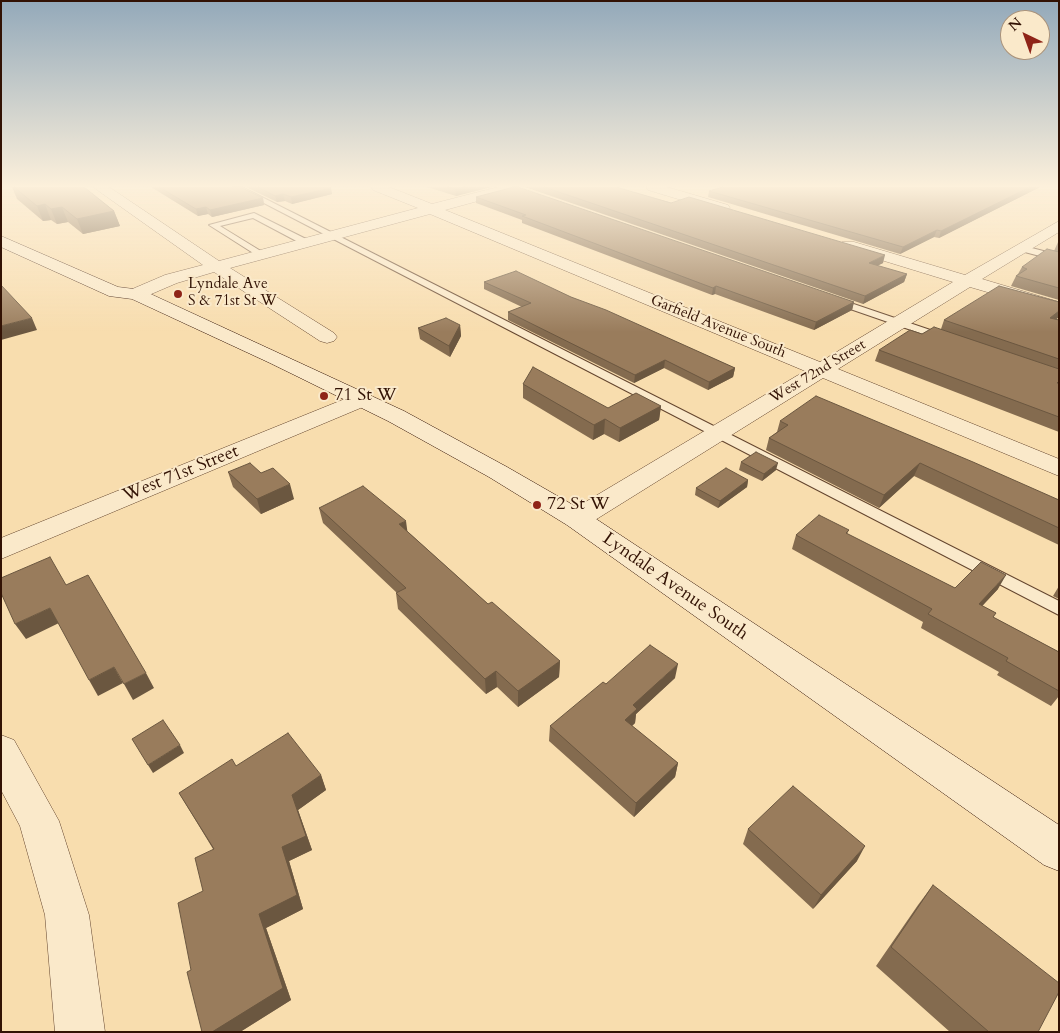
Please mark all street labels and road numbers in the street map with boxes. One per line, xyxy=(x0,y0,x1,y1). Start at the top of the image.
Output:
street label: Garfield Avenue South xyxy=(648,292,788,362)
street label: West 72nd Street xyxy=(767,336,869,408)
street label: West 71st Street xyxy=(120,441,242,507)
street label: Lyndale Avenue South xyxy=(598,529,752,645)

